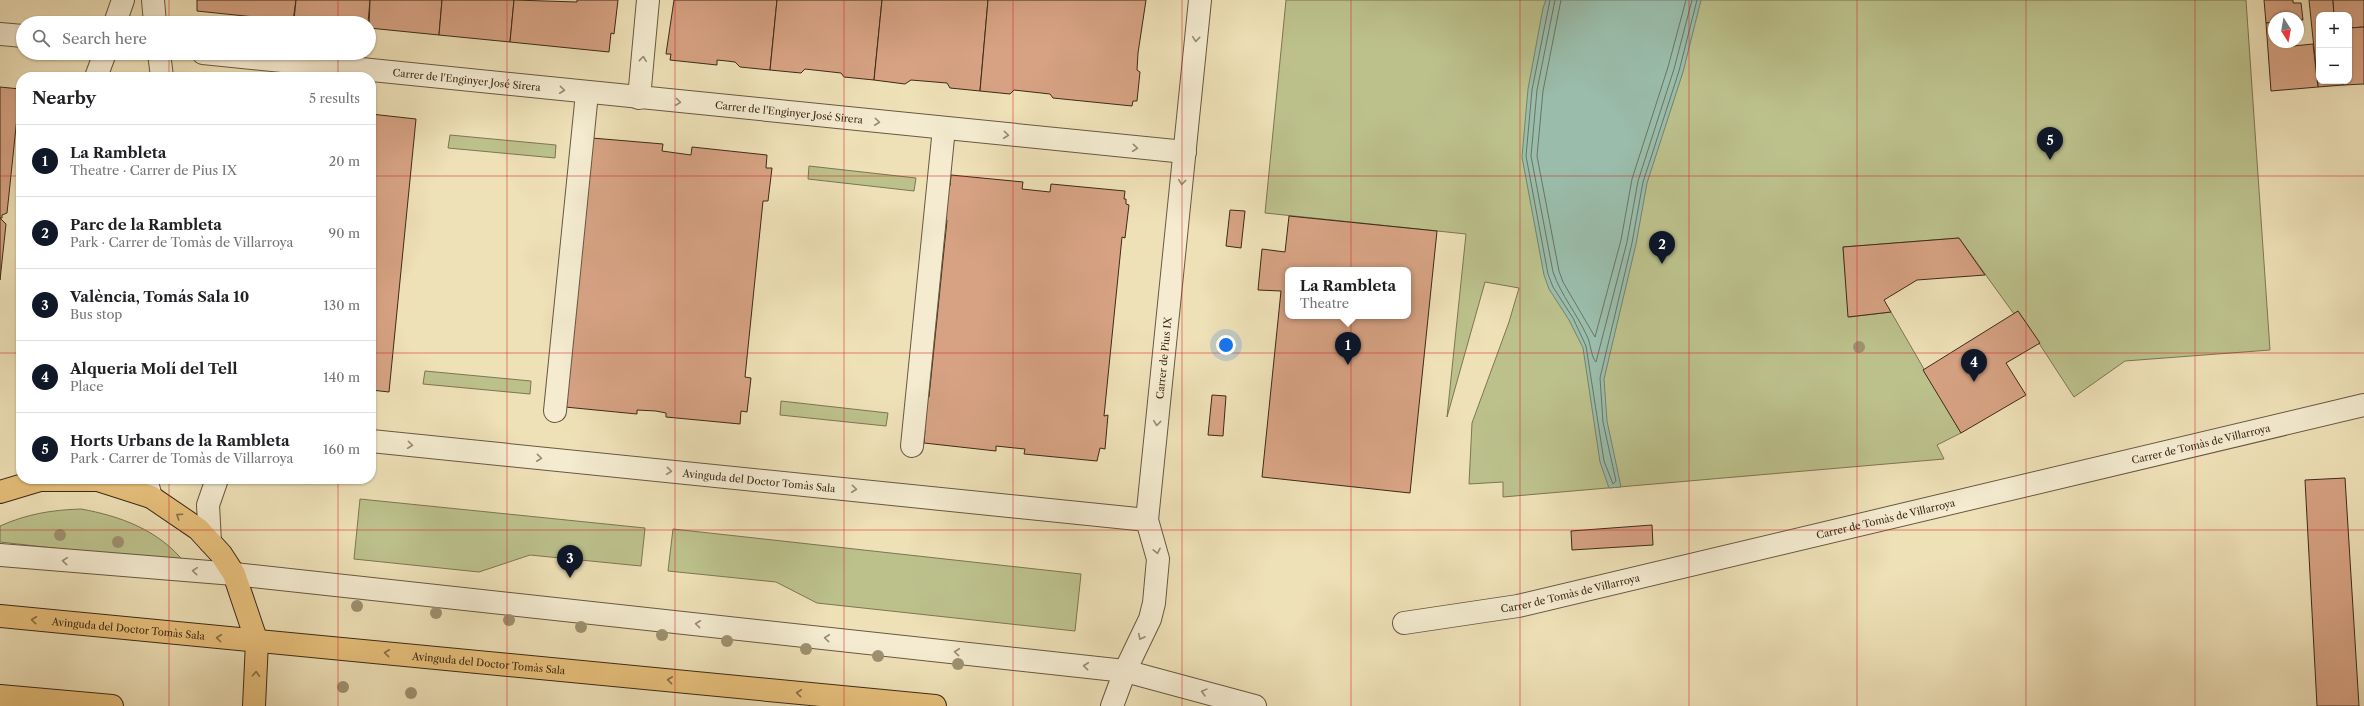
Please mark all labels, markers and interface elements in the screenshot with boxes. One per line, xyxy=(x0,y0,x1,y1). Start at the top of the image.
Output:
north arrow xyxy=(2268,12,2304,48)
map controls xyxy=(2316,12,2352,84)
button: + xyxy=(2316,12,2352,48)
search box xyxy=(16,16,376,60)
icon: search xyxy=(30,27,52,49)
text: Search here xyxy=(62,29,147,48)
one-way arrow xyxy=(1192,36,1201,42)
button: − xyxy=(2316,48,2352,84)
one-way arrow xyxy=(638,56,647,62)
street label: Carrer de l'Enginyer José Sirera xyxy=(392,66,542,94)
one-way arrow xyxy=(559,85,565,94)
text: Nearby xyxy=(32,88,96,108)
text: 5 results xyxy=(309,90,360,106)
one-way arrow xyxy=(675,97,681,106)
street label: Carrer de l'Enginyer José Sirera xyxy=(714,99,864,127)
one-way arrow xyxy=(874,117,880,126)
pin: 5 xyxy=(2037,127,2063,160)
one-way arrow xyxy=(1003,130,1009,139)
text: La Rambleta xyxy=(70,143,167,162)
one-way arrow xyxy=(1132,143,1138,152)
text: 1 xyxy=(42,153,48,169)
text: 20 m xyxy=(329,153,360,169)
text: Theatre · Carrer de Pius IX xyxy=(70,162,237,178)
one-way arrow xyxy=(1177,179,1186,185)
text: Parc de la Rambleta xyxy=(70,215,222,234)
text: 2 xyxy=(41,225,49,241)
text: 90 m xyxy=(329,225,360,241)
pin: 2 xyxy=(1649,231,1675,264)
text: Park · Carrer de Tomàs de Villarroya xyxy=(70,234,293,250)
popup xyxy=(1285,267,1411,319)
text: La Rambleta xyxy=(1300,276,1396,295)
text: València, Tomás Sala 10 xyxy=(70,287,249,306)
text: Theatre xyxy=(1300,295,1349,311)
text: 3 xyxy=(41,297,49,313)
text: 130 m xyxy=(324,297,360,313)
text: Bus stop xyxy=(70,306,122,322)
street label: Carrer de Pius IX xyxy=(1153,316,1175,400)
pin: 1 xyxy=(1335,332,1361,365)
your location xyxy=(1216,335,1236,355)
pin: 4 xyxy=(1961,349,1987,382)
text: Alqueria Molí del Tell xyxy=(70,359,237,378)
text: 4 xyxy=(41,369,49,385)
text: 140 m xyxy=(323,369,360,385)
text: Place xyxy=(70,378,103,394)
one-way arrow xyxy=(1152,420,1161,426)
street label: Carrer de Tomàs de Villarroya xyxy=(2130,421,2272,467)
text: Horts Urbans de la Rambleta xyxy=(70,431,290,450)
one-way arrow xyxy=(407,440,413,449)
text: 5 xyxy=(41,441,49,457)
text: 160 m xyxy=(323,441,360,457)
text: Park · Carrer de Tomàs de Villarroya xyxy=(70,450,293,466)
one-way arrow xyxy=(536,453,542,462)
one-way arrow xyxy=(665,466,672,475)
street label: Avinguda del Doctor Tomàs Sala xyxy=(681,467,837,495)
one-way arrow xyxy=(851,484,857,493)
street label: Carrer de Tomàs de Villarroya xyxy=(1815,496,1957,542)
one-way arrow xyxy=(176,514,183,521)
pin: 3 xyxy=(557,545,583,578)
one-way arrow xyxy=(1152,547,1160,554)
one-way arrow xyxy=(62,556,68,565)
one-way arrow xyxy=(192,567,198,576)
street label: Carrer de Tomàs de Villarroya xyxy=(1500,571,1642,615)
street label: Avinguda del Doctor Tomàs Sala xyxy=(50,615,206,643)
one-way arrow xyxy=(30,616,37,625)
one-way arrow xyxy=(695,620,701,629)
one-way arrow xyxy=(1138,633,1146,641)
one-way arrow xyxy=(216,634,222,643)
one-way arrow xyxy=(824,634,830,643)
one-way arrow xyxy=(954,648,960,657)
one-way arrow xyxy=(384,649,390,658)
street label: Avinguda del Doctor Tomàs Sala xyxy=(411,650,567,677)
one-way arrow xyxy=(1083,662,1089,671)
one-way arrow xyxy=(251,671,260,677)
one-way arrow xyxy=(667,676,673,685)
one-way arrow xyxy=(1201,688,1208,697)
one-way arrow xyxy=(796,689,802,698)

